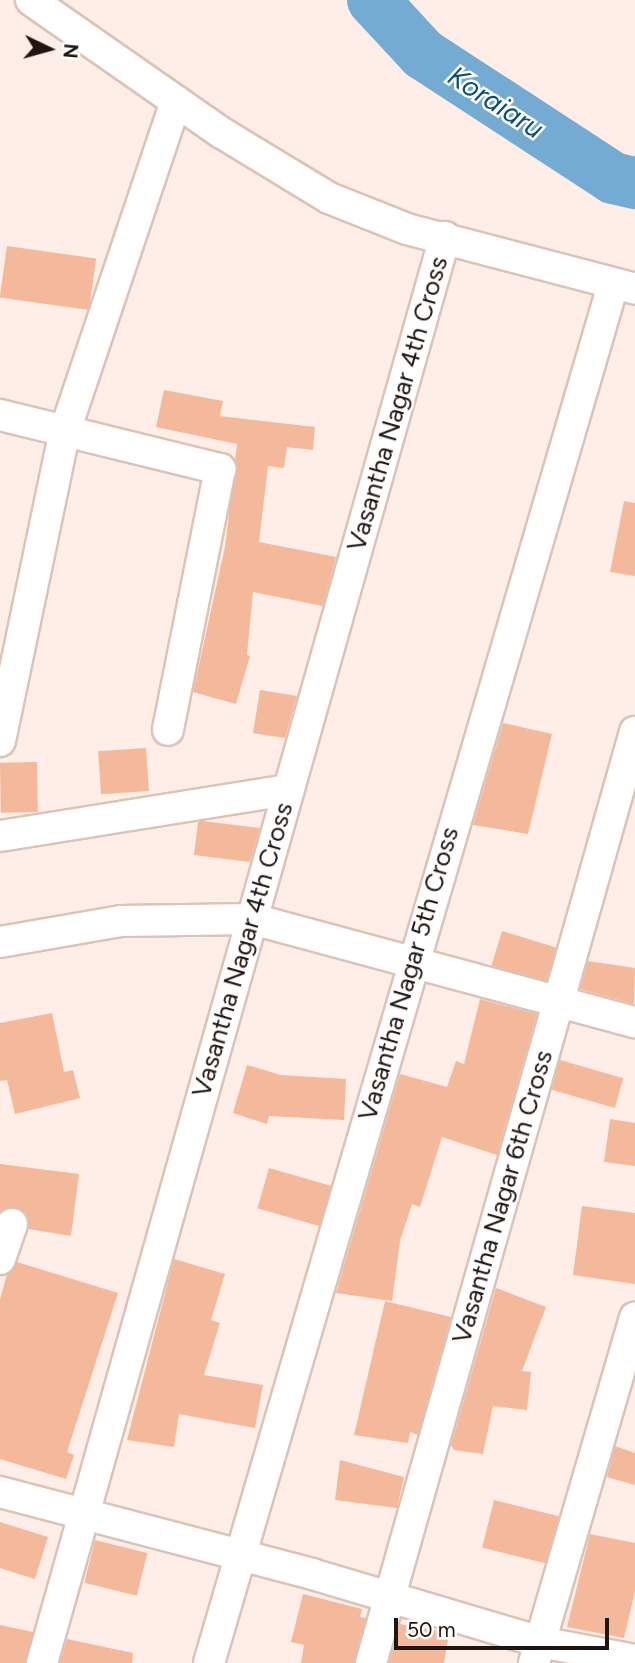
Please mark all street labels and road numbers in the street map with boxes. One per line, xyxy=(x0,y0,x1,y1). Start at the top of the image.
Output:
street label: Vasantha Nagar 4th Cross xyxy=(341,253,455,555)
street label: Vasantha Nagar 4th Cross xyxy=(186,799,300,1101)
street label: Vasantha Nagar 5th Cross xyxy=(352,824,466,1124)
street label: Vasantha Nagar 6th Cross xyxy=(446,1047,560,1347)

